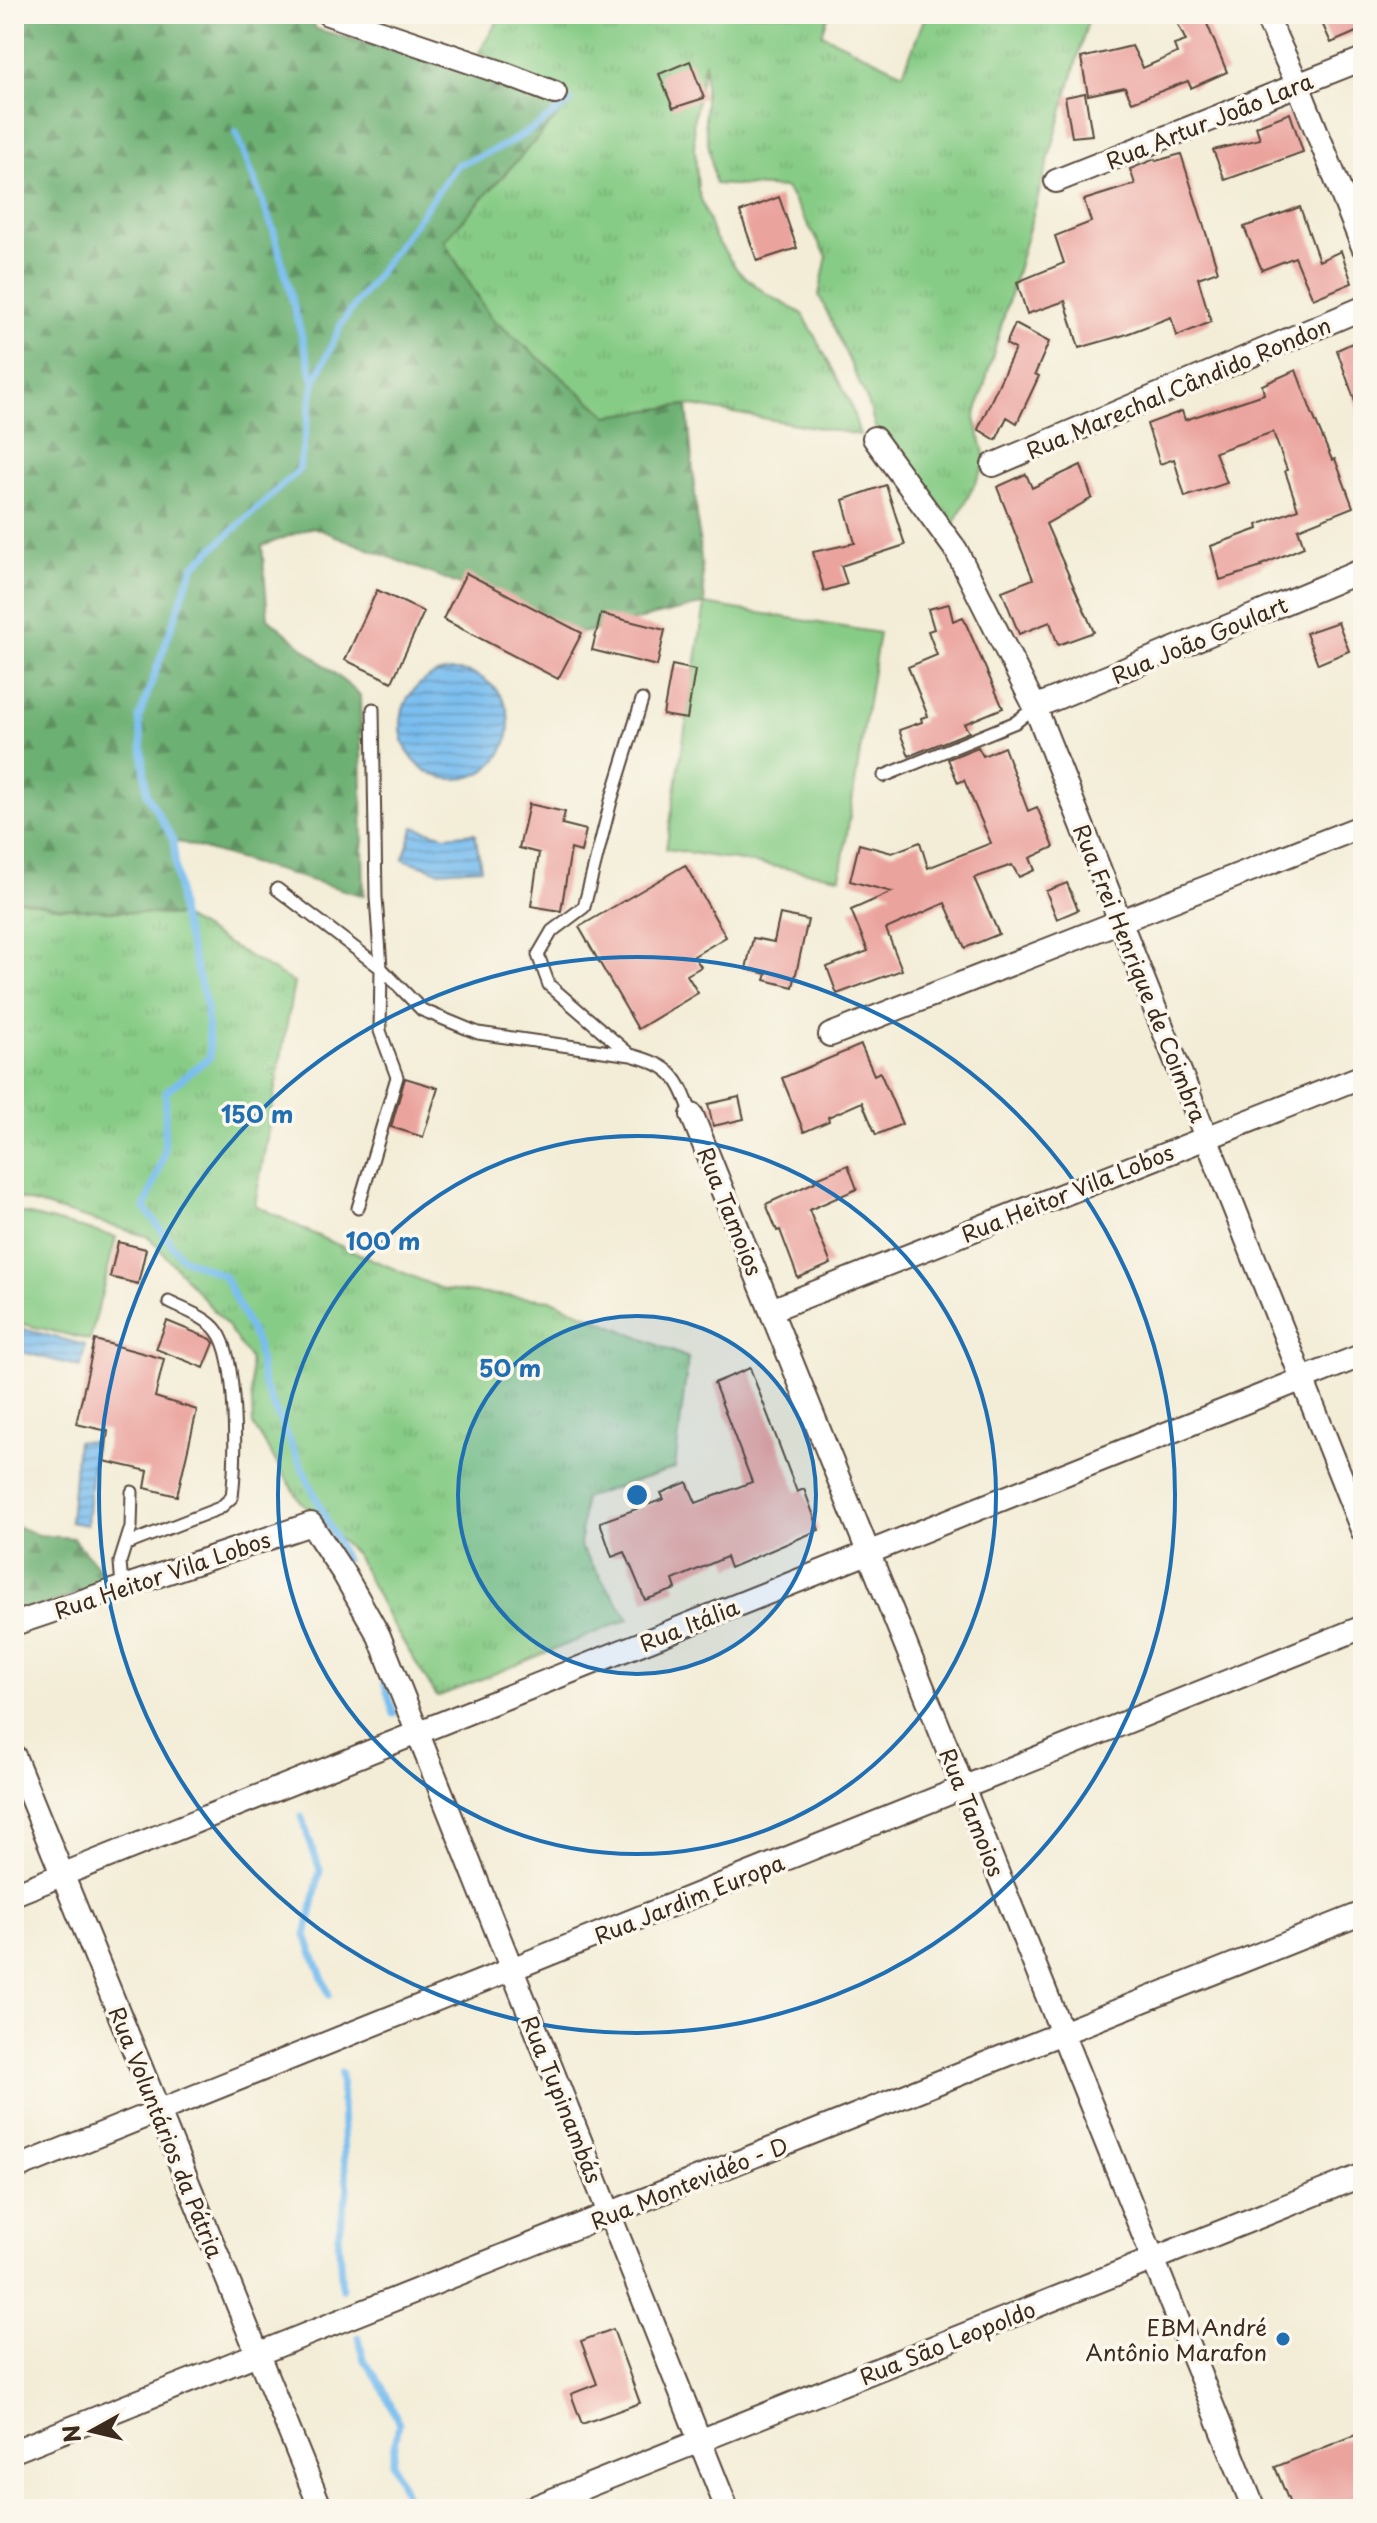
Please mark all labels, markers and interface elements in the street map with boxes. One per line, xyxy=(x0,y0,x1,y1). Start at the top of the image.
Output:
street label: Rua Artur João Lara xyxy=(1101,63,1318,177)
street label: Rua Marechal Cândido Rondon xyxy=(1021,308,1335,466)
street label: Rua João Goulart xyxy=(1106,587,1292,691)
street label: Rua Frei Henrique de Coimbra xyxy=(1066,819,1216,1128)
text: 150 m xyxy=(221,1095,293,1131)
street label: Rua Heitor Vila Lobos xyxy=(956,1134,1178,1250)
street label: Rua Tamoios xyxy=(690,1142,772,1280)
text: 100 m xyxy=(346,1222,420,1258)
text: 50 m xyxy=(479,1349,541,1385)
centre of rings xyxy=(623,1481,651,1509)
street label: Rua Heitor Vila Lobos xyxy=(50,1522,274,1626)
street label: Rua Itália xyxy=(634,1589,744,1659)
street label: Rua Tamoios xyxy=(932,1743,1014,1881)
street label: Rua Jardim Europa xyxy=(589,1845,789,1951)
street label: Rua Voluntários da Pátria xyxy=(101,2001,233,2263)
street label: Rua Tupinambás xyxy=(514,2010,612,2188)
street label: Rua Montevidéo - D xyxy=(585,2127,793,2237)
street label: Rua São Leopoldo xyxy=(854,2292,1040,2392)
place label: EBM André Antônio Marafon xyxy=(1085,2310,1267,2368)
marker: EBM André Antônio Marafon xyxy=(1274,2330,1292,2348)
north arrow xyxy=(52,2391,132,2471)
text: N xyxy=(53,2423,88,2445)

